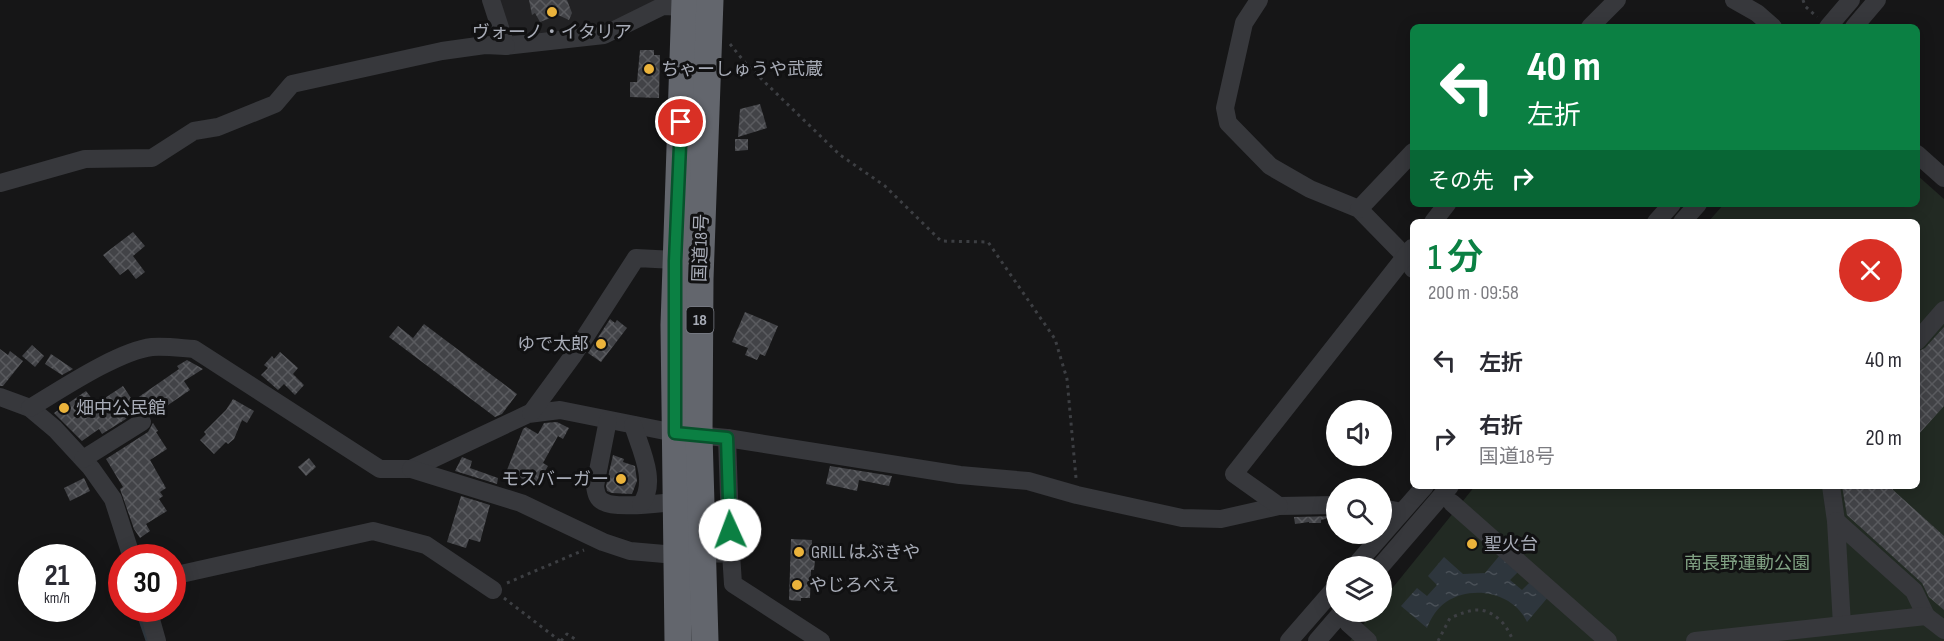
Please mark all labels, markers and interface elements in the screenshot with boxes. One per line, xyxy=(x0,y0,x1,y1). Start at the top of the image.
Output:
marker: ヴォーノ・イタリア xyxy=(545,5,559,19)
place label: ヴォーノ・イタリア xyxy=(472,22,632,43)
text: 40 m xyxy=(1527,42,1601,93)
icon: left xyxy=(1428,48,1506,126)
place label: ちゃーしゅうや武蔵 xyxy=(661,59,823,80)
marker: ちゃーしゅうや武蔵 xyxy=(642,62,656,76)
pin xyxy=(655,96,706,147)
text: 左折 xyxy=(1527,100,1581,132)
icon: arrive xyxy=(664,105,697,138)
icon: right xyxy=(1506,162,1539,195)
text: その先 xyxy=(1428,168,1494,195)
street label: 国道18号 xyxy=(689,214,713,282)
text: 1 分 xyxy=(1428,237,1483,280)
button: close xyxy=(1839,239,1902,302)
text: 200 m · 09:58 xyxy=(1428,281,1519,305)
road number: 18 xyxy=(686,307,714,333)
place label: ゆで太郎 xyxy=(517,334,589,355)
marker: ゆで太郎 xyxy=(594,337,608,351)
icon: left xyxy=(1428,344,1461,377)
text: 40 m xyxy=(1865,347,1902,374)
text: 左折 xyxy=(1479,350,1523,377)
place label: 畑中公民館 xyxy=(76,398,166,419)
map controls xyxy=(1326,400,1392,622)
button: sound xyxy=(1326,400,1392,466)
marker: 畑中公民館 xyxy=(57,401,71,415)
text: 右折 xyxy=(1479,413,1523,440)
icon: right xyxy=(1428,422,1461,455)
text: 20 m xyxy=(1866,425,1902,452)
text: 国道18号 xyxy=(1479,445,1555,469)
place label: モスバーガー xyxy=(501,469,609,490)
marker: モスバーガー xyxy=(614,472,628,486)
button: search xyxy=(1326,478,1392,544)
position arrow xyxy=(698,498,762,562)
place label: 聖火台 xyxy=(1484,534,1538,555)
marker: 聖火台 xyxy=(1465,537,1479,551)
place label: GRILL はぶきや xyxy=(811,542,920,563)
speed limit sign: 30 xyxy=(108,544,186,622)
marker: GRILL はぶきや xyxy=(792,545,806,559)
park label: 南長野運動公園 xyxy=(1684,553,1810,574)
button: layers xyxy=(1326,556,1392,622)
text: 21 xyxy=(45,558,69,594)
place label: やじろべえ xyxy=(809,575,899,596)
marker: やじろべえ xyxy=(790,578,804,592)
text: km/h xyxy=(44,589,70,608)

